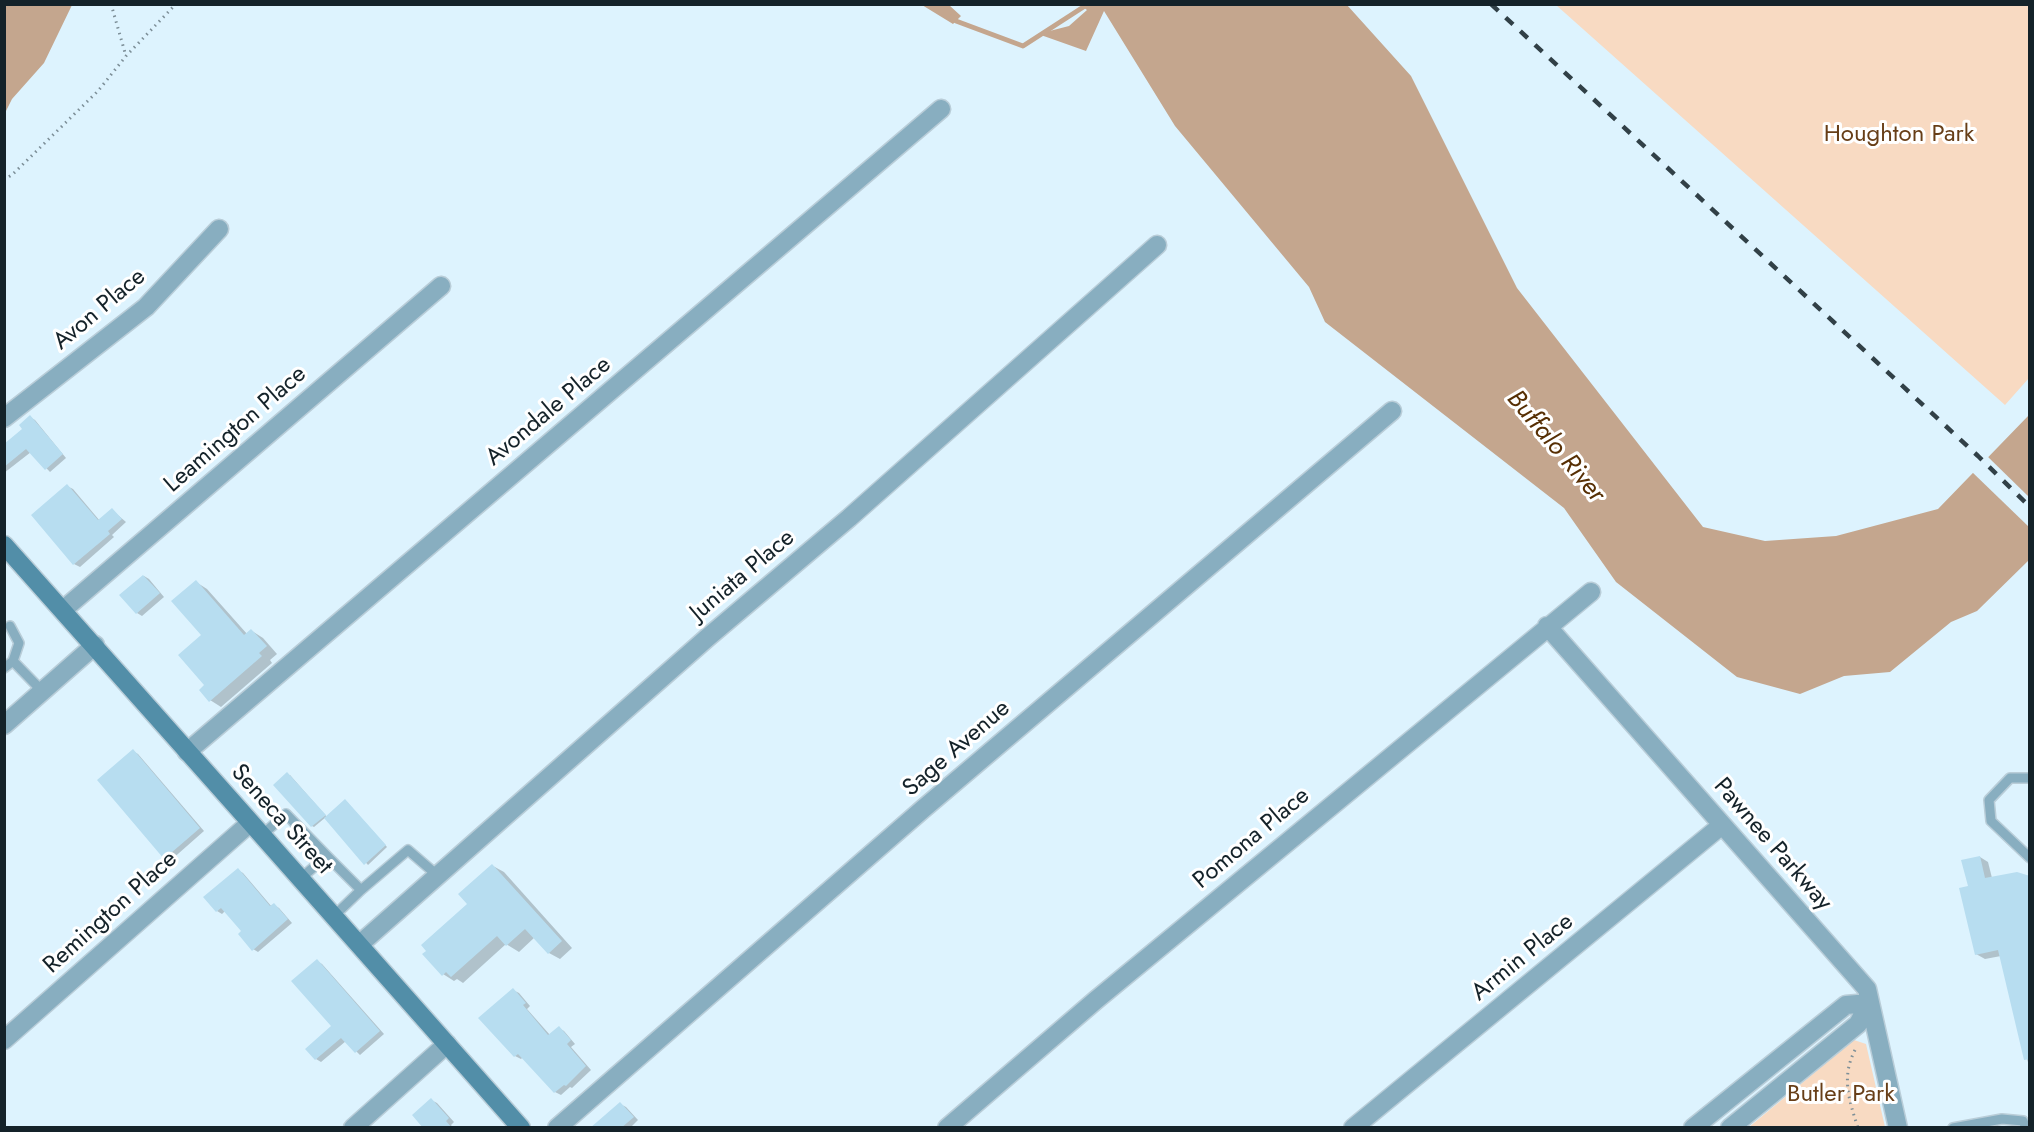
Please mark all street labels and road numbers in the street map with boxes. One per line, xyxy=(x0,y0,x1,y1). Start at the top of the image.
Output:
street label: Avon Place xyxy=(48,263,152,357)
street label: Avondale Place xyxy=(480,351,618,473)
street label: Leamington Place xyxy=(159,361,313,499)
street label: Juniata Place xyxy=(685,524,801,628)
street label: Sage Avenue xyxy=(897,695,1017,803)
street label: Seneca Street xyxy=(224,759,338,881)
street label: Pawnee Parkway xyxy=(1707,773,1837,917)
street label: Pomona Place xyxy=(1188,782,1316,896)
street label: Remington Place xyxy=(38,846,184,980)
street label: Armin Place xyxy=(1466,908,1580,1008)

